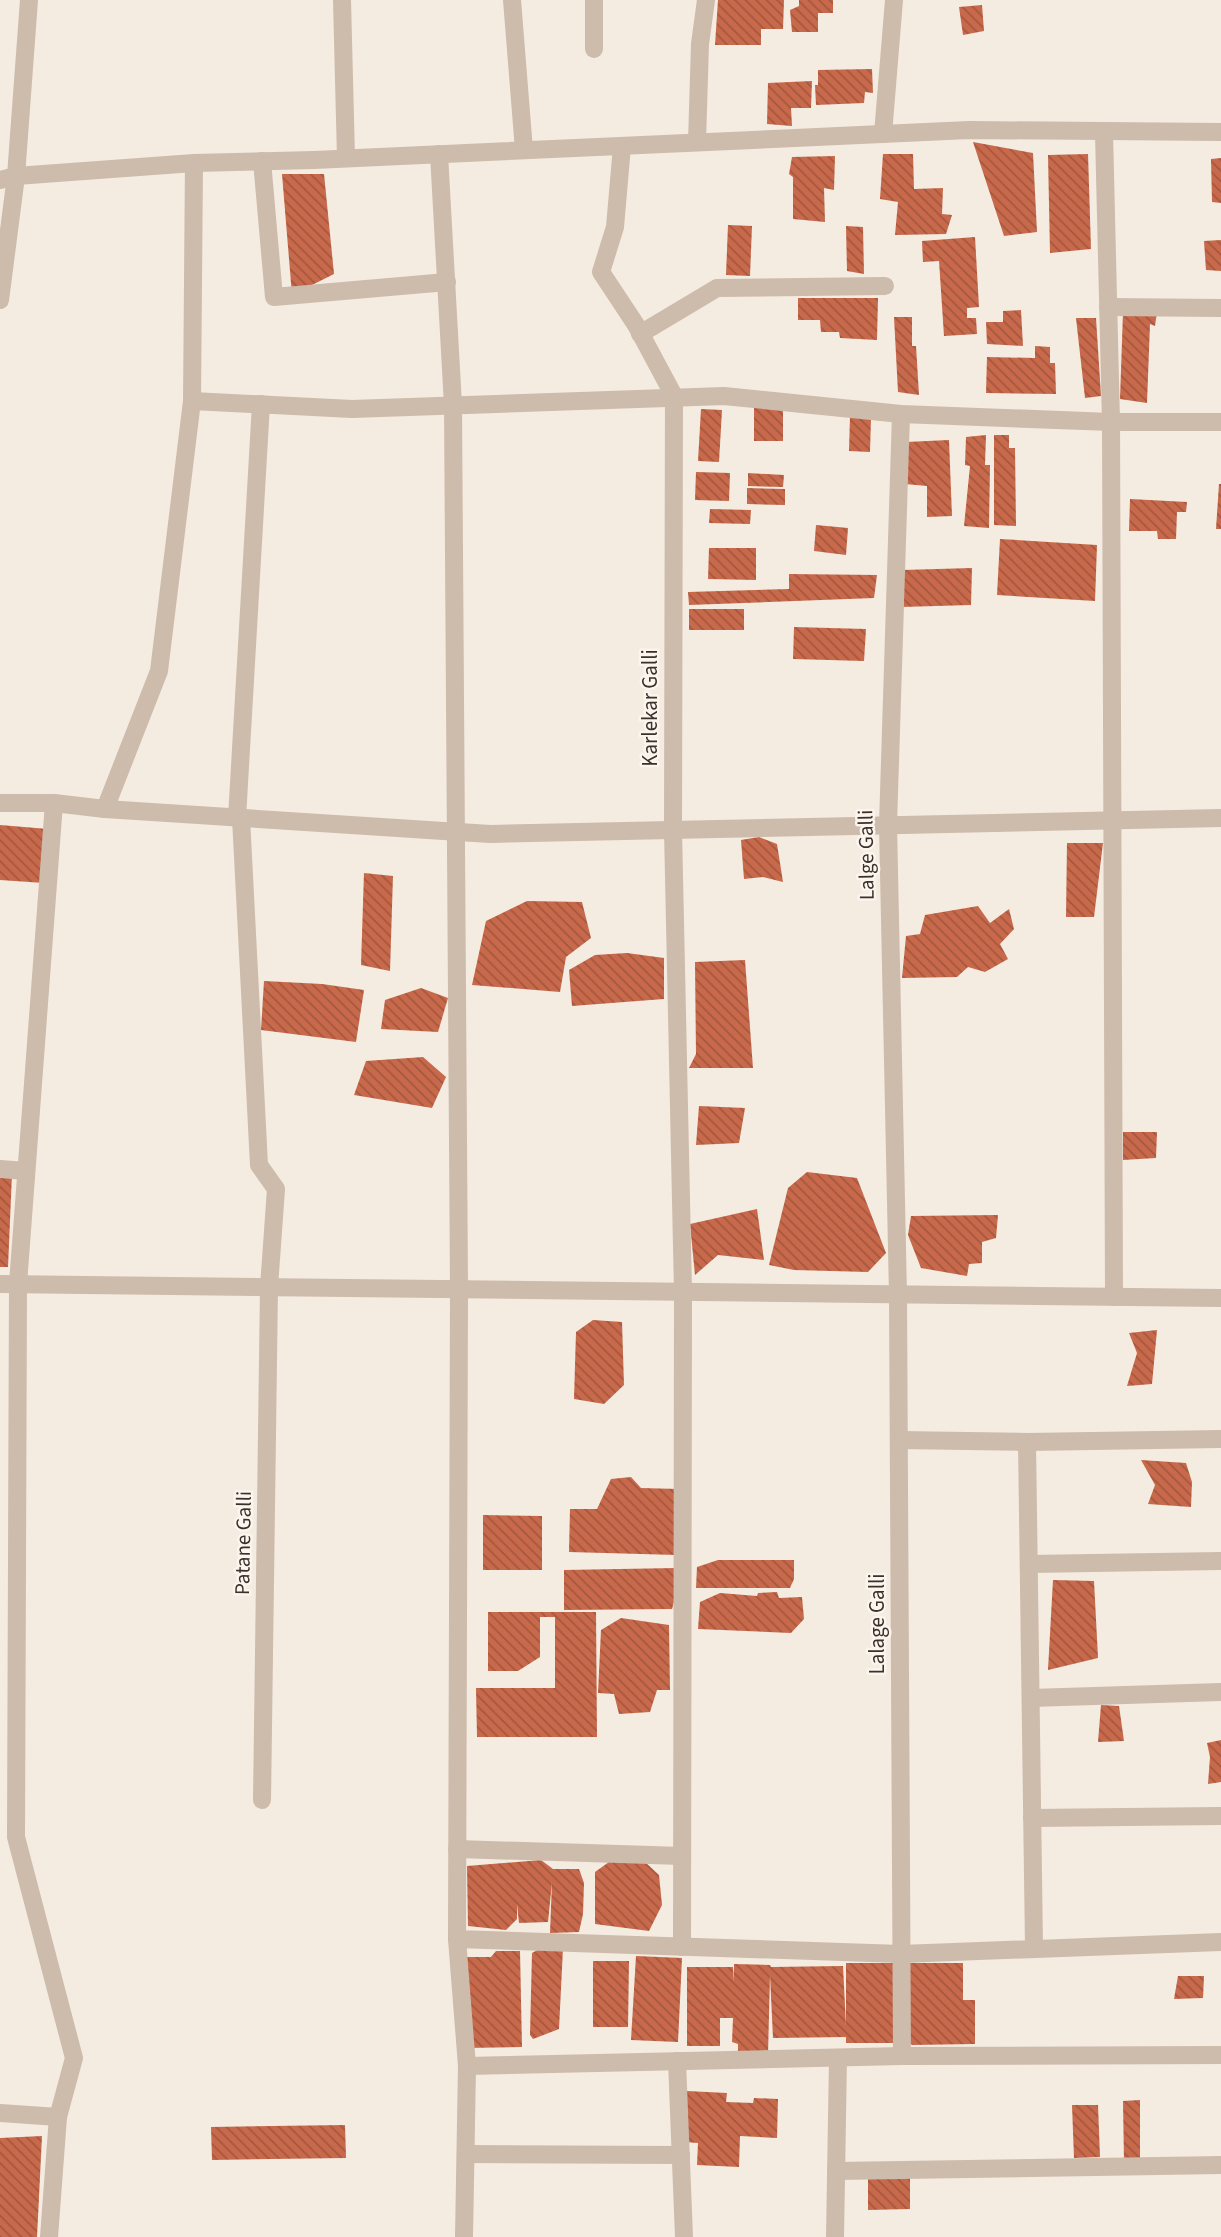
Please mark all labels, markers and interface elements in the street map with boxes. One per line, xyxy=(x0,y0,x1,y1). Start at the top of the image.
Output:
street label: Karlekar Galli xyxy=(635,649,665,767)
street label: Lalge Galli xyxy=(850,810,882,900)
street label: Patane Galli xyxy=(227,1491,259,1595)
street label: Lalage Galli xyxy=(862,1573,892,1675)

